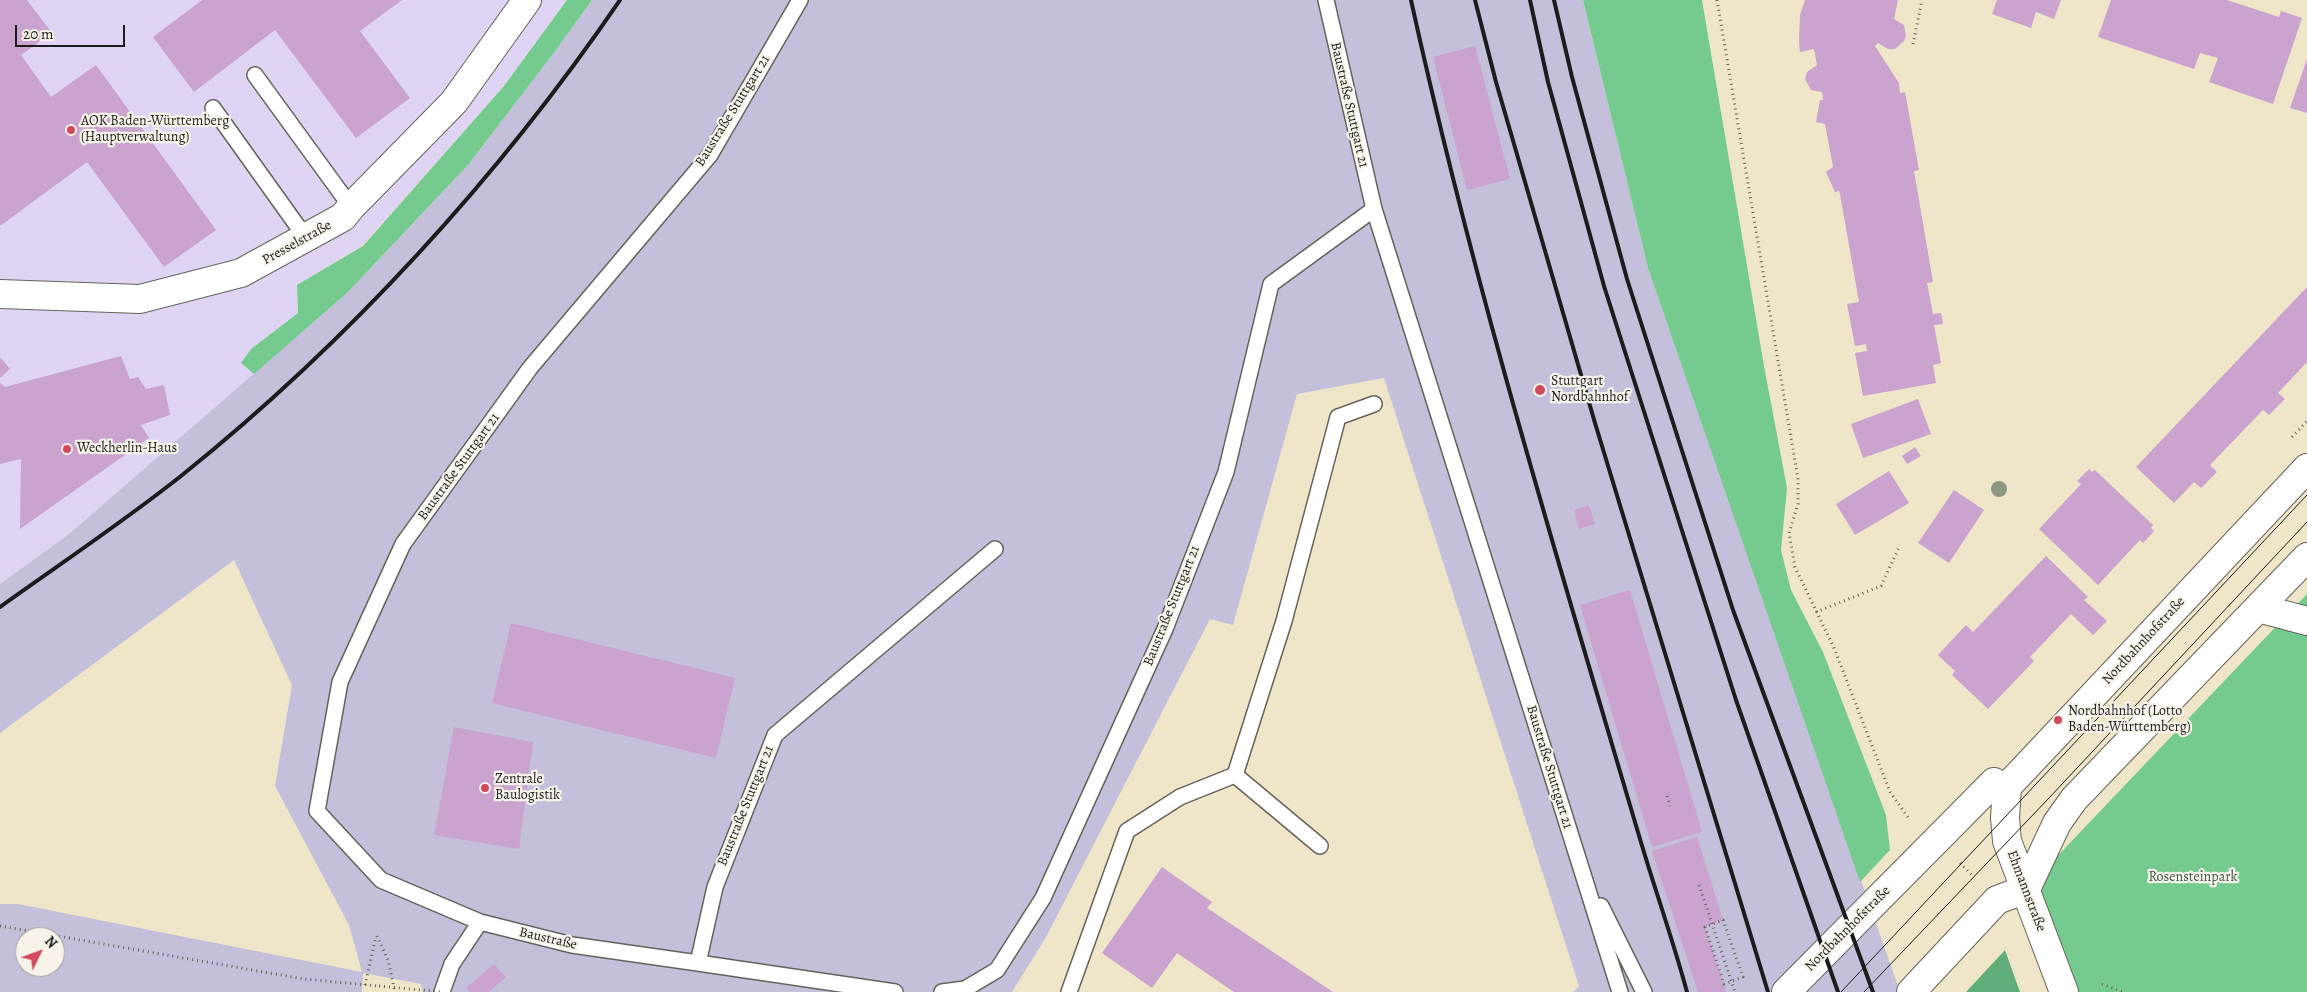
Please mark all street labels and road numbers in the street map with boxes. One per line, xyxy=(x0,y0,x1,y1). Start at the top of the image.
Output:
street label: Baustraße Stuttgart 21 xyxy=(1326,41,1372,169)
street label: Baustraße Stuttgart 21 xyxy=(692,52,774,170)
street label: Presselstraße xyxy=(259,217,335,269)
street label: Baustraße Stuttgart 21 xyxy=(415,410,503,524)
street label: Baustraße Stuttgart 21 xyxy=(1140,543,1204,669)
street label: Nordbahnhofstraße xyxy=(2099,594,2189,688)
street label: Baustraße Stuttgart 21 xyxy=(1522,703,1576,831)
street label: Baustraße Stuttgart 21 xyxy=(714,743,778,869)
street label: Ehmannstraße xyxy=(2003,848,2049,934)
street label: Nordbahnhofstraße xyxy=(1802,883,1894,975)
street label: Baustraße xyxy=(517,924,579,954)

